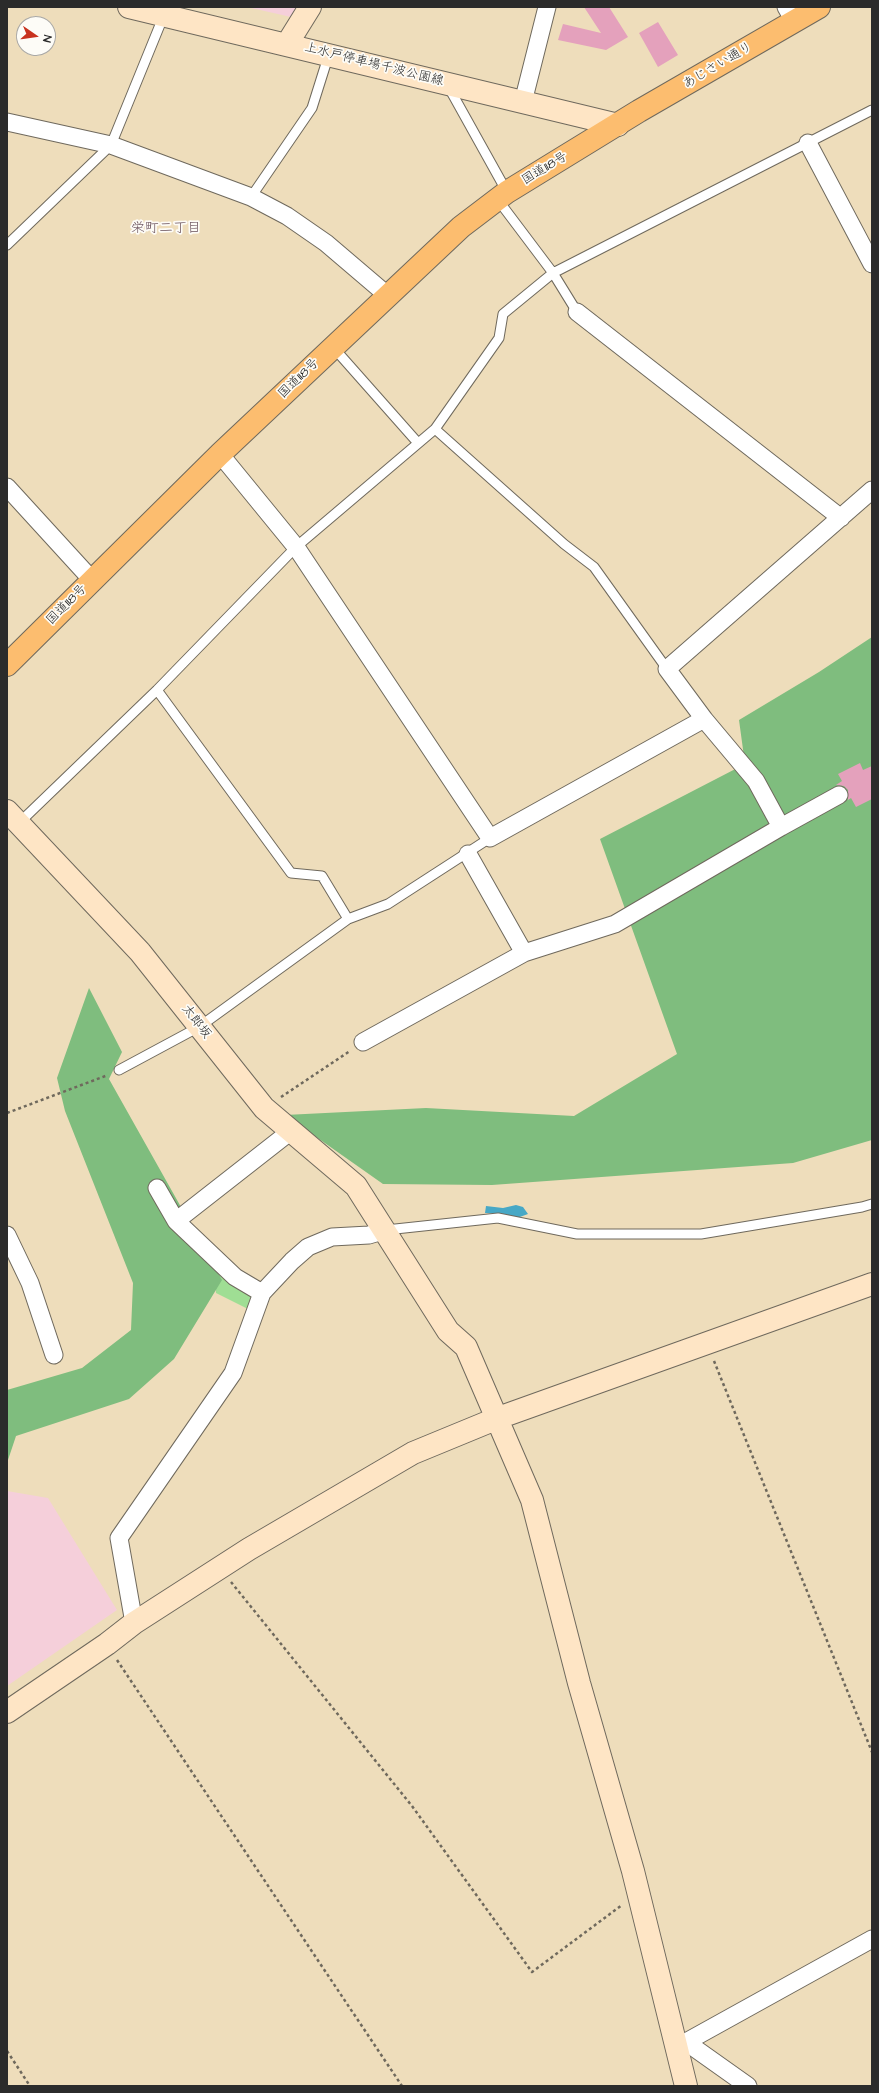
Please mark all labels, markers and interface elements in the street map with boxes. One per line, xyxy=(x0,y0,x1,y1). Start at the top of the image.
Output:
north arrow xyxy=(16,16,56,56)
text: N xyxy=(39,34,55,44)
street label: あじさい通り xyxy=(681,39,755,93)
street label: 上水戸停車場千波公園線 xyxy=(303,40,445,90)
street label: 国道118号 xyxy=(519,149,571,189)
district label: 栄町二丁目 xyxy=(131,221,201,237)
street label: 国道118号 xyxy=(275,356,323,402)
street label: 国道118号 xyxy=(44,582,90,628)
street label: 太郎坂 xyxy=(178,1002,214,1042)

